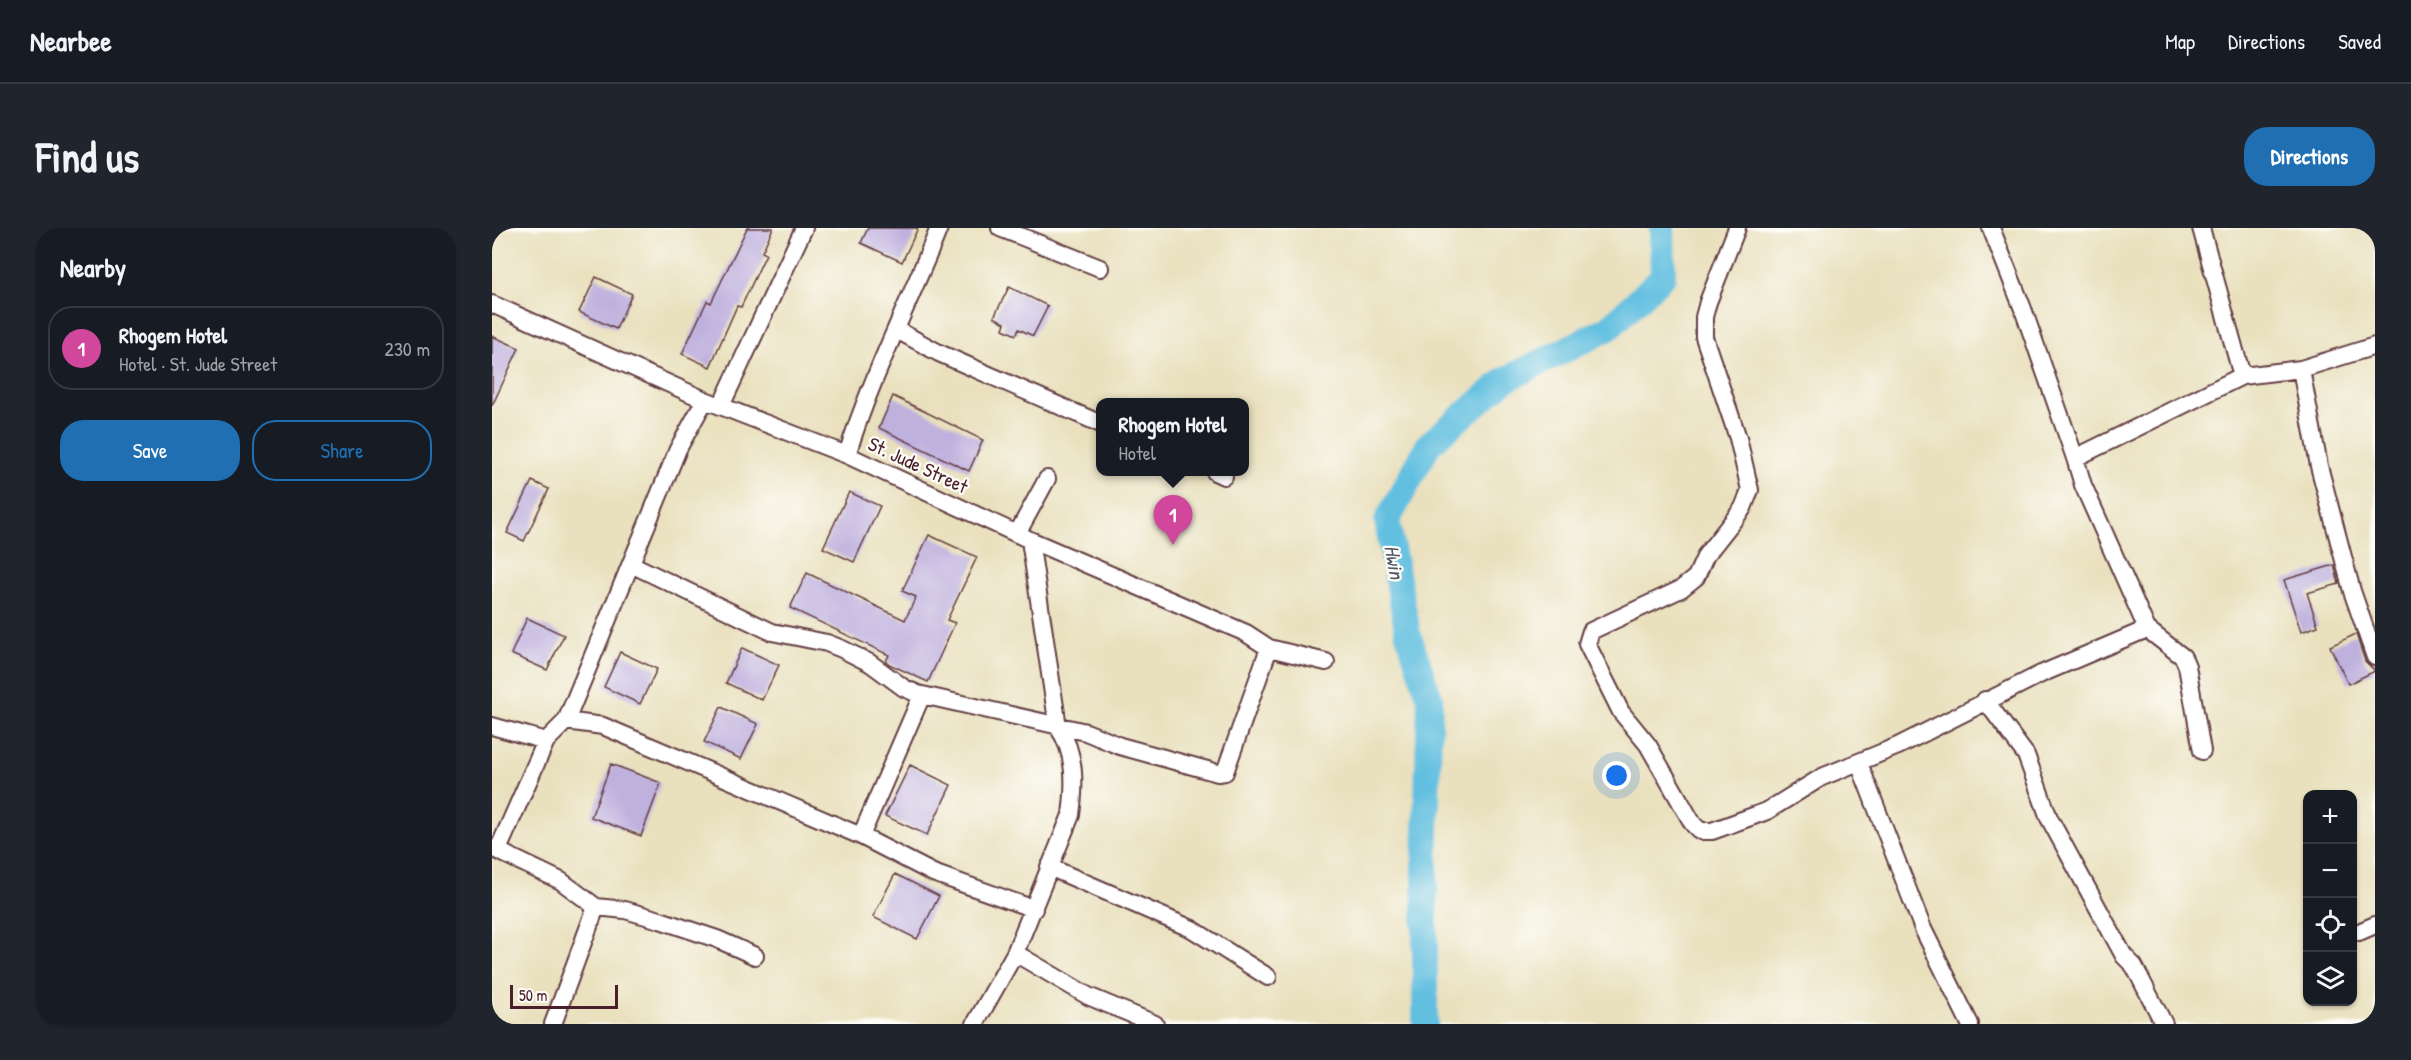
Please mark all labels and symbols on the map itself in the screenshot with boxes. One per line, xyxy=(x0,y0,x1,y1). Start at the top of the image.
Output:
street label: St. Jude Street xyxy=(864,430,974,500)
pin: 1 xyxy=(1154,496,1192,545)
water label: Hwin xyxy=(1377,543,1412,583)
your location xyxy=(1602,761,1631,790)
scale bar xyxy=(510,982,618,1010)

